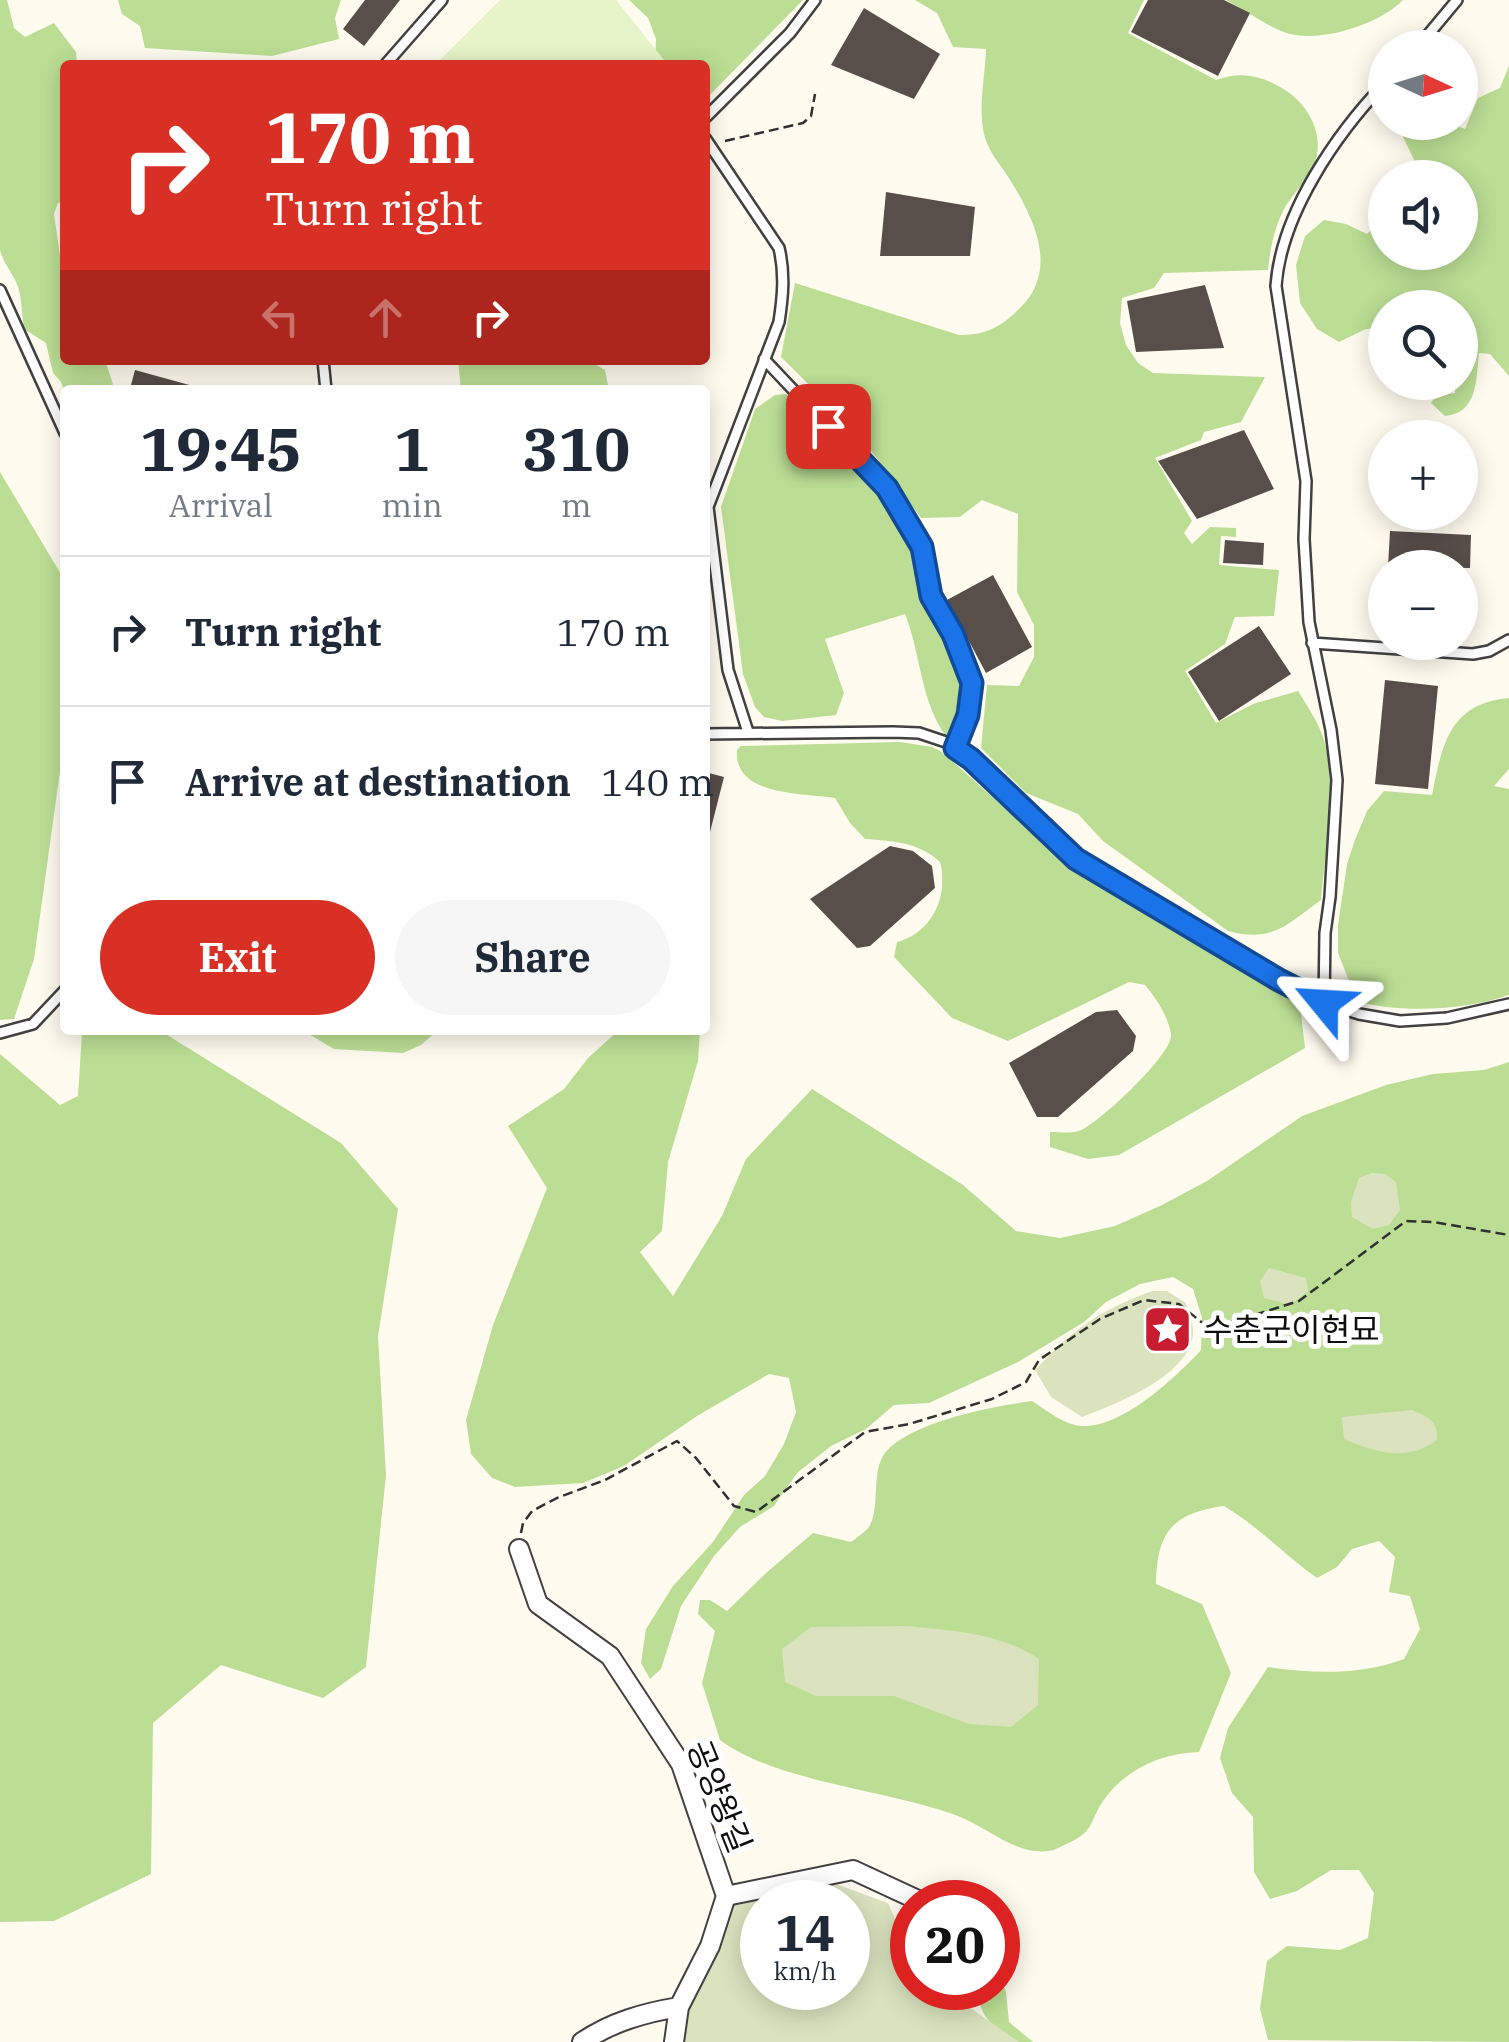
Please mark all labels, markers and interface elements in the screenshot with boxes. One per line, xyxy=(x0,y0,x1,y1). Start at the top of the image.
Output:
north arrow xyxy=(1368,30,1478,140)
map controls xyxy=(1368,30,1478,660)
text: 170 m xyxy=(265,91,475,182)
icon: right xyxy=(100,100,230,230)
button: sound xyxy=(1368,160,1478,270)
text: Turn right xyxy=(265,179,483,237)
icon: left xyxy=(253,290,308,345)
icon: ahead xyxy=(358,290,413,345)
icon: right xyxy=(463,290,518,345)
button: search xyxy=(1368,290,1478,400)
pin xyxy=(786,384,871,469)
icon: arrive xyxy=(801,399,856,454)
text: 19:45 xyxy=(140,409,302,488)
text: 1 xyxy=(394,409,430,488)
text: 310 xyxy=(522,409,630,488)
button: + xyxy=(1368,420,1478,530)
text: Arrival xyxy=(169,484,273,526)
text: min xyxy=(382,484,443,526)
text: m xyxy=(561,484,592,526)
button: − xyxy=(1368,550,1478,660)
icon: right xyxy=(100,604,155,659)
text: Turn right xyxy=(185,607,381,656)
text: 170 m xyxy=(557,607,670,656)
icon: arrive xyxy=(100,754,155,809)
text: Arrive at destination xyxy=(185,757,571,806)
text: 140 m xyxy=(601,757,714,806)
button: Exit xyxy=(100,900,375,1015)
button: Share xyxy=(395,900,670,1015)
position arrow xyxy=(1272,951,1376,1055)
place icon: 수춘군이현묘 xyxy=(1142,1303,1194,1355)
place label: 수춘군이현묘 xyxy=(1203,1308,1380,1350)
street label: 공양왕길 xyxy=(678,1734,762,1858)
speed limit sign: 20 xyxy=(890,1880,1020,2010)
text: 14 xyxy=(775,1900,835,1965)
text: km/h xyxy=(773,1954,837,1987)

